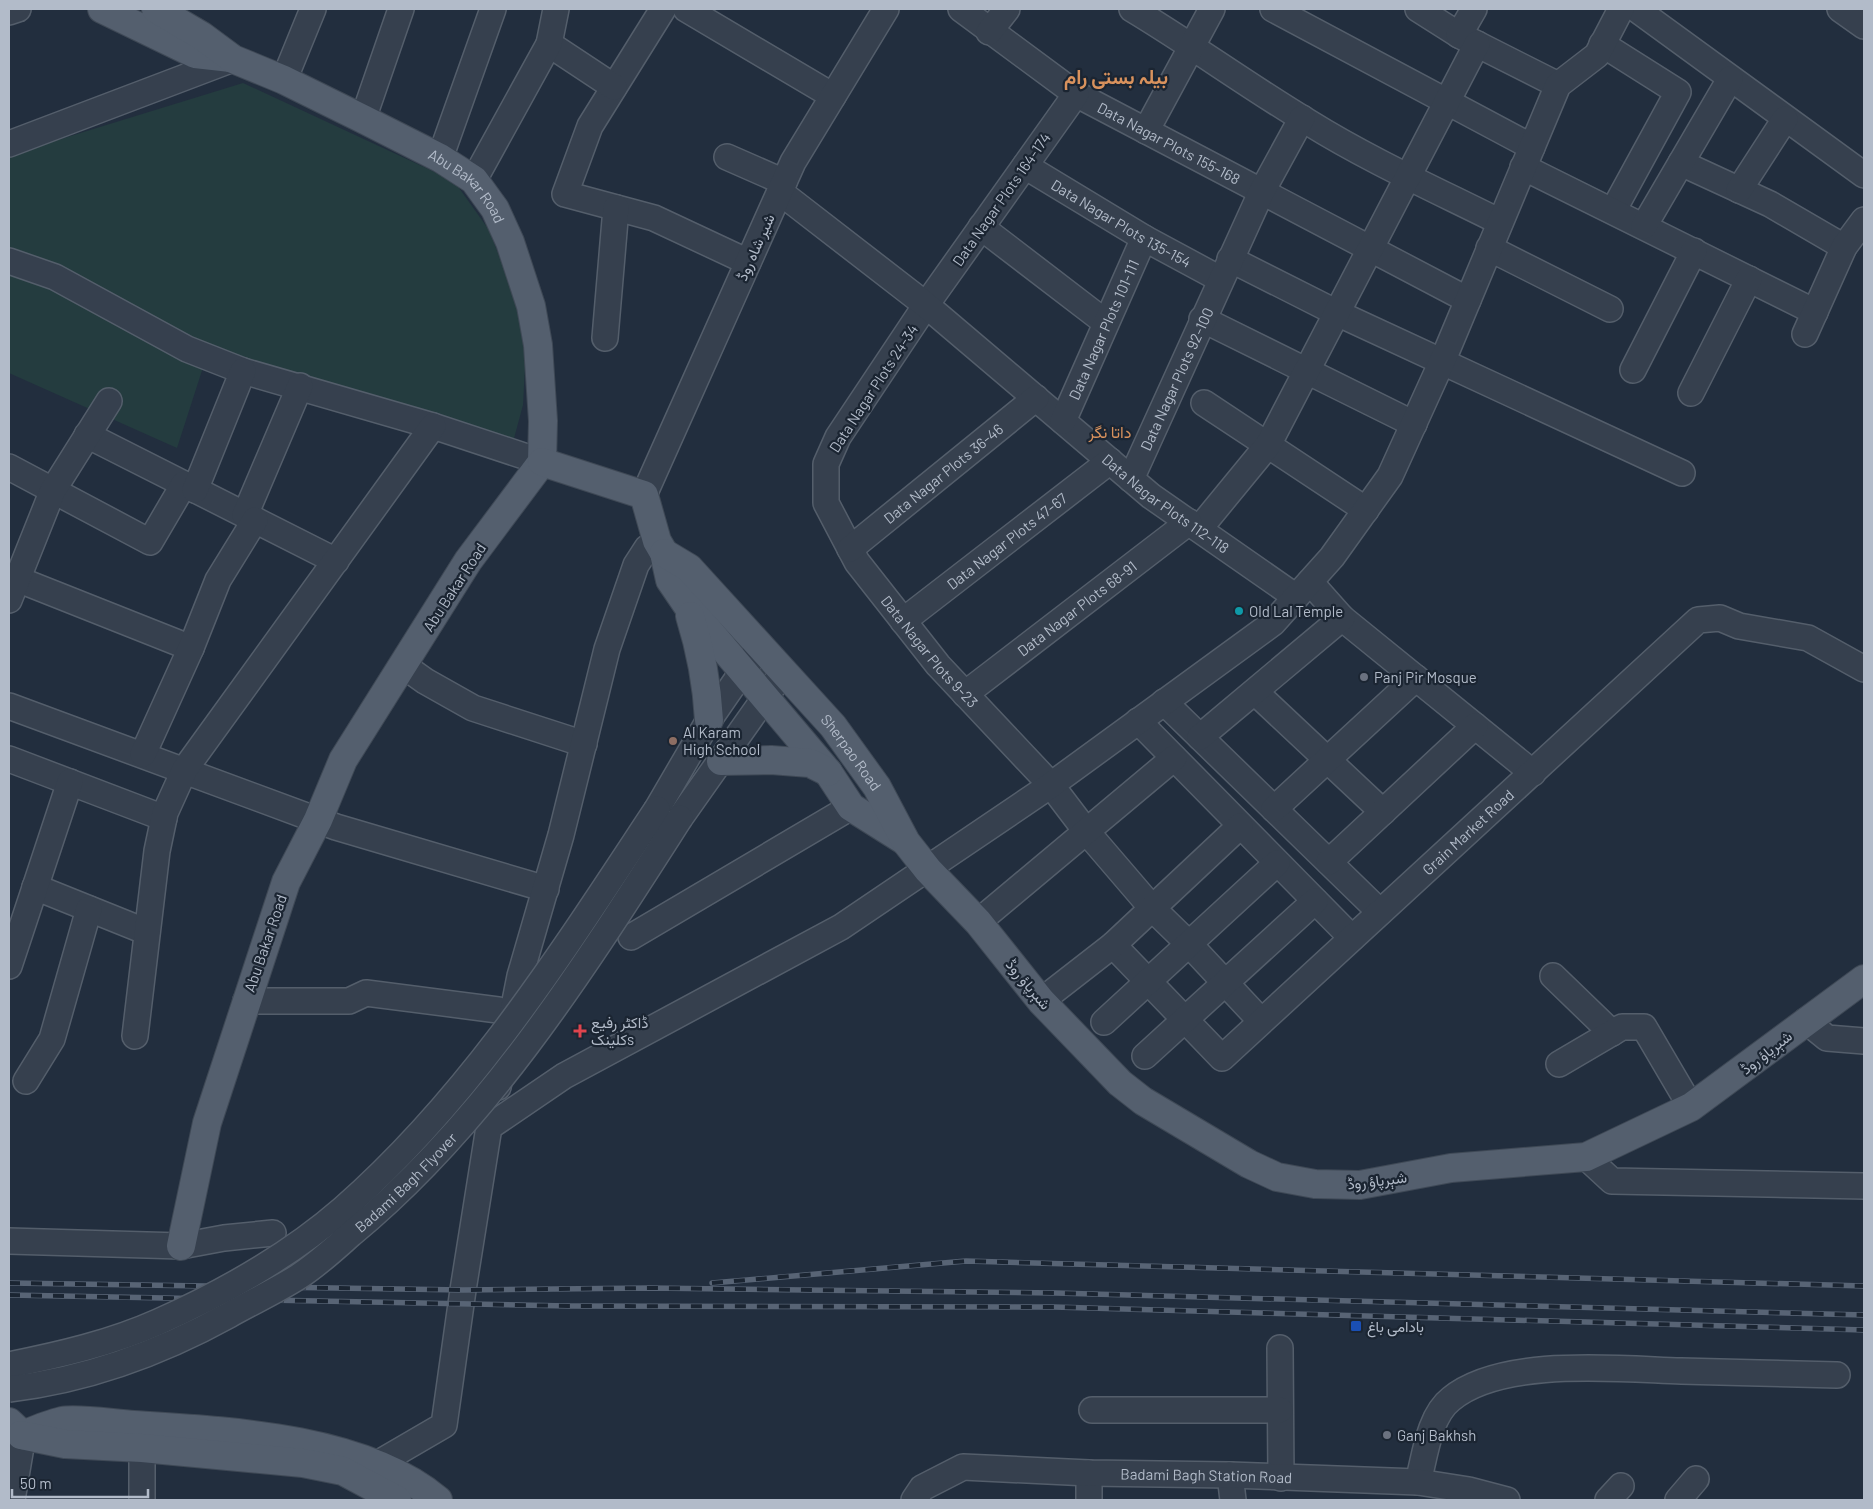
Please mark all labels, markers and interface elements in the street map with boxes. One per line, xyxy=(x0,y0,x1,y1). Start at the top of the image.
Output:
district label: بیلہ بستی رام xyxy=(1064,64,1168,90)
street label: Data Nagar Plots 155-168 xyxy=(1095,98,1243,188)
street label: Data Nagar Plots 164-174 xyxy=(948,129,1054,269)
street label: Abu Bakar Road xyxy=(426,145,509,226)
street label: Data Nagar Plots 135-154 xyxy=(1048,175,1194,271)
street label: شیر شاہ روڈ xyxy=(732,211,779,284)
street label: Data Nagar Plots 101-111 xyxy=(1065,257,1142,402)
street label: Data Nagar Plots 92-100 xyxy=(1136,305,1217,453)
street label: Data Nagar Plots 24-34 xyxy=(825,321,921,455)
street label: Data Nagar Plots 36-46 xyxy=(880,420,1006,527)
district label: داتا نگر xyxy=(1088,422,1131,443)
street label: Data Nagar Plots 112-118 xyxy=(1099,450,1233,557)
street label: Data Nagar Plots 47-67 xyxy=(943,489,1070,593)
street label: Abu Bakar Road xyxy=(419,539,489,635)
street label: Data Nagar Plots 68-91 xyxy=(1014,557,1140,660)
street label: Data Nagar Plots 9-23 xyxy=(878,592,982,711)
place label: Old Lal Temple xyxy=(1249,602,1343,620)
marker: Old Lal Temple xyxy=(1233,605,1245,617)
place label: Panj Pir Mosque xyxy=(1374,668,1477,686)
marker: Panj Pir Mosque xyxy=(1358,671,1370,683)
street label: Sherpao Road xyxy=(817,710,886,794)
place label: Al Karam High School xyxy=(683,723,760,758)
marker: Al Karam High School xyxy=(667,735,679,747)
street label: Grain Market Road xyxy=(1418,785,1517,878)
street label: Abu Bakar Road xyxy=(240,892,290,994)
street label: شېرپاؤ روڈ xyxy=(1001,955,1055,1015)
place label: ڈاکٹر رفیع کلینکs xyxy=(591,1013,648,1049)
marker: ڈاکٹر رفیع کلینکs xyxy=(573,1024,587,1038)
street label: شېرپاؤ روڈ xyxy=(1737,1026,1797,1080)
street label: Badami Bagh Flyover xyxy=(351,1128,461,1236)
street label: شېرپاؤ روڈ xyxy=(1346,1167,1408,1196)
place label: بادامی باغ xyxy=(1367,1317,1424,1338)
marker: بادامی باغ xyxy=(1349,1319,1363,1333)
place label: Ganj Bakhsh xyxy=(1397,1426,1476,1444)
marker: Ganj Bakhsh xyxy=(1381,1429,1393,1441)
street label: Badami Bagh Station Road xyxy=(1120,1464,1293,1486)
scale bar xyxy=(12,1466,149,1498)
text: 50 m xyxy=(20,1474,52,1492)

